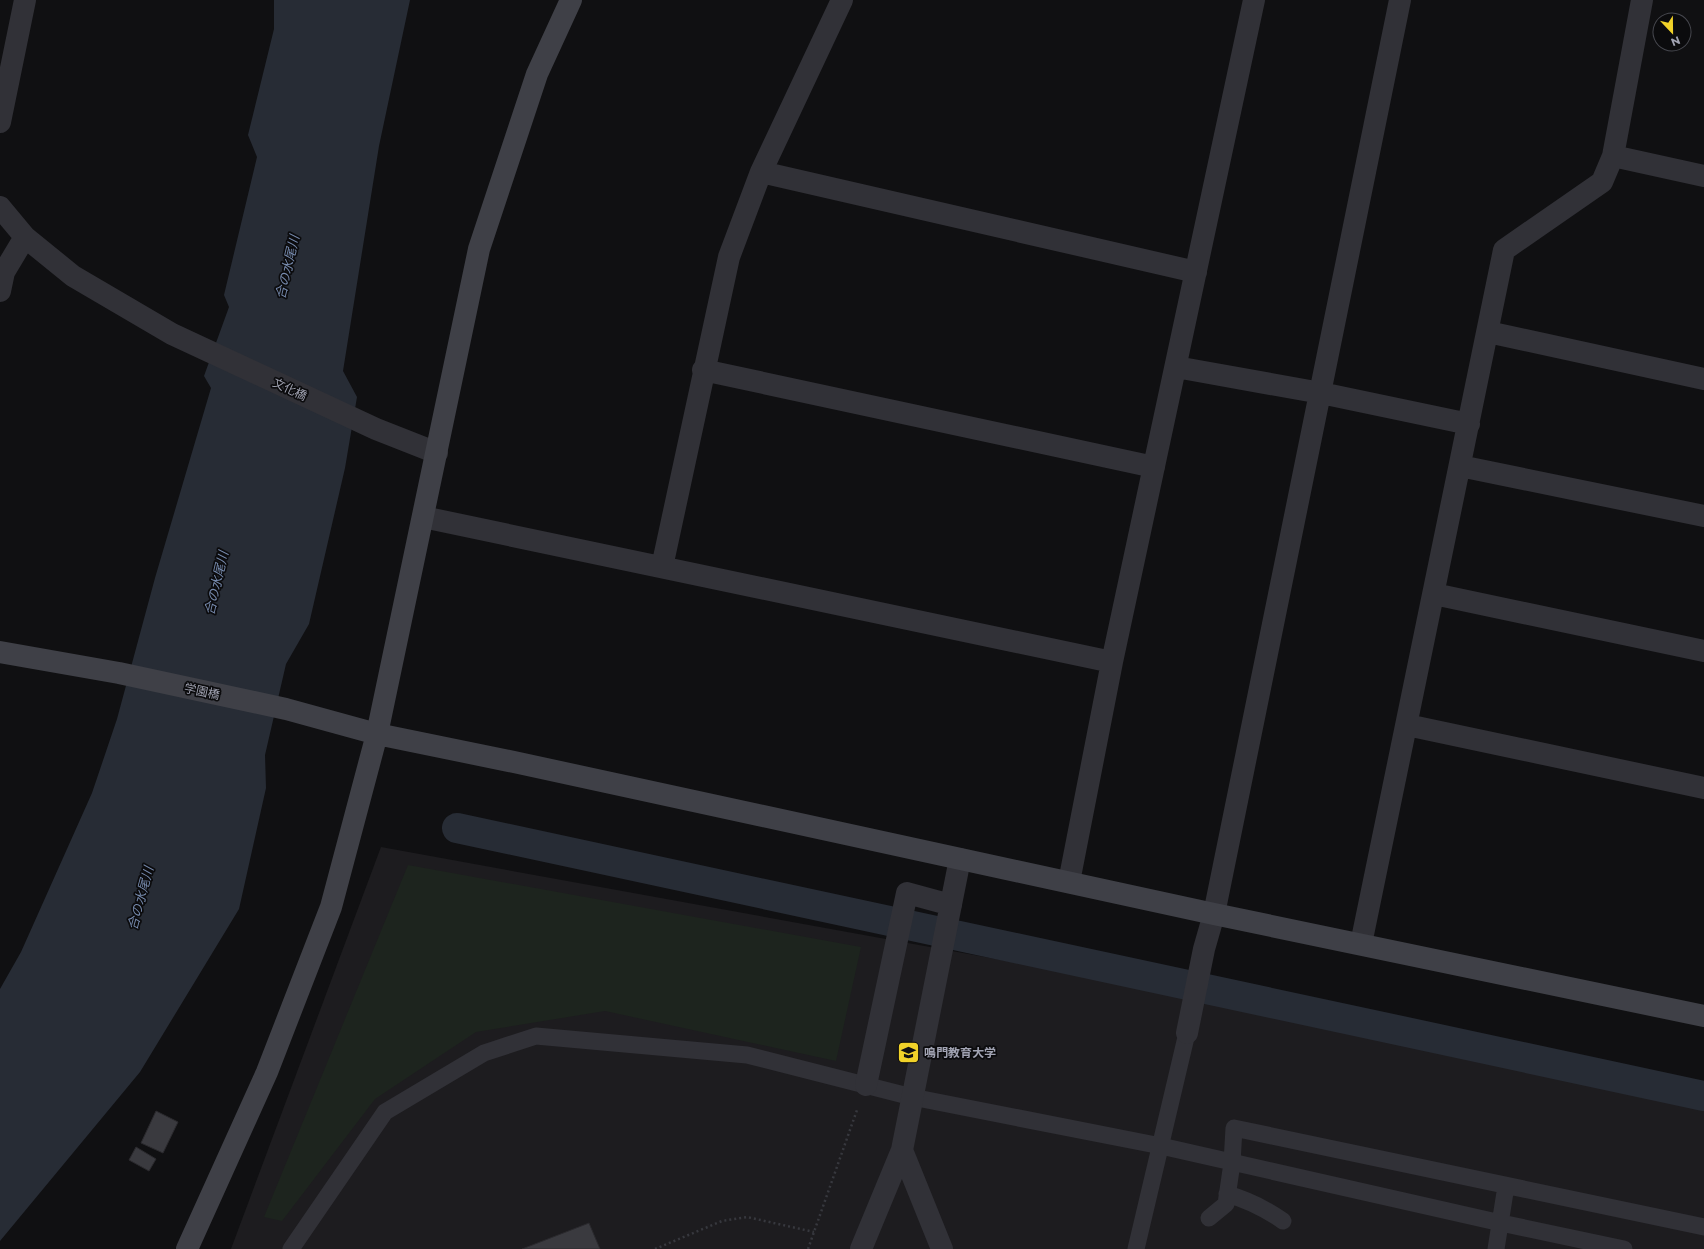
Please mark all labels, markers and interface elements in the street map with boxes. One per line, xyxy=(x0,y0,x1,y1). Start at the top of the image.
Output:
north arrow xyxy=(1652,12,1692,52)
text: N xyxy=(1669,33,1682,49)
water label: 合の水尾川 xyxy=(272,232,303,300)
street label: 文化橋 xyxy=(271,375,309,403)
water label: 合の水尾川 xyxy=(201,548,232,616)
street label: 学園橋 xyxy=(183,680,221,702)
water label: 合の水尾川 xyxy=(124,863,157,931)
school or university icon: 鳴門教育大学 xyxy=(895,1039,921,1065)
place label: 鳴門教育大学 xyxy=(924,1045,996,1060)

